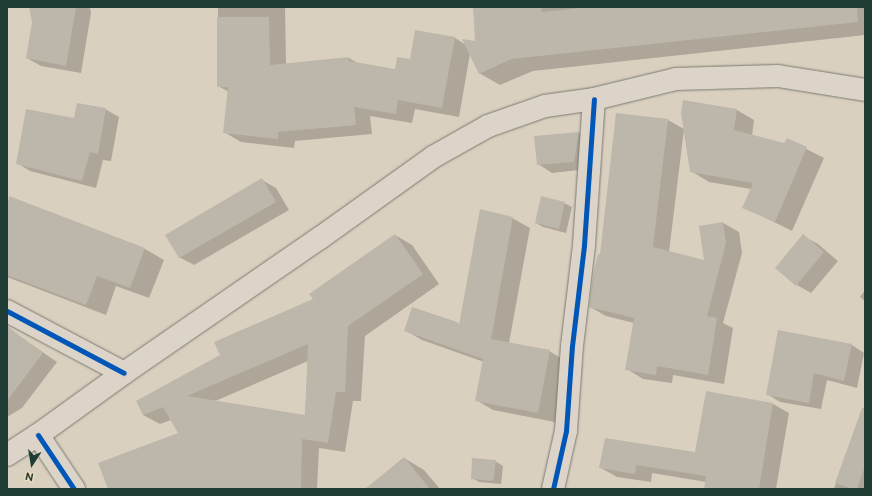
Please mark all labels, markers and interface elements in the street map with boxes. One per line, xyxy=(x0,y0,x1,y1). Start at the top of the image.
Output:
north arrow xyxy=(12,444,52,484)
text: N xyxy=(24,469,35,483)

